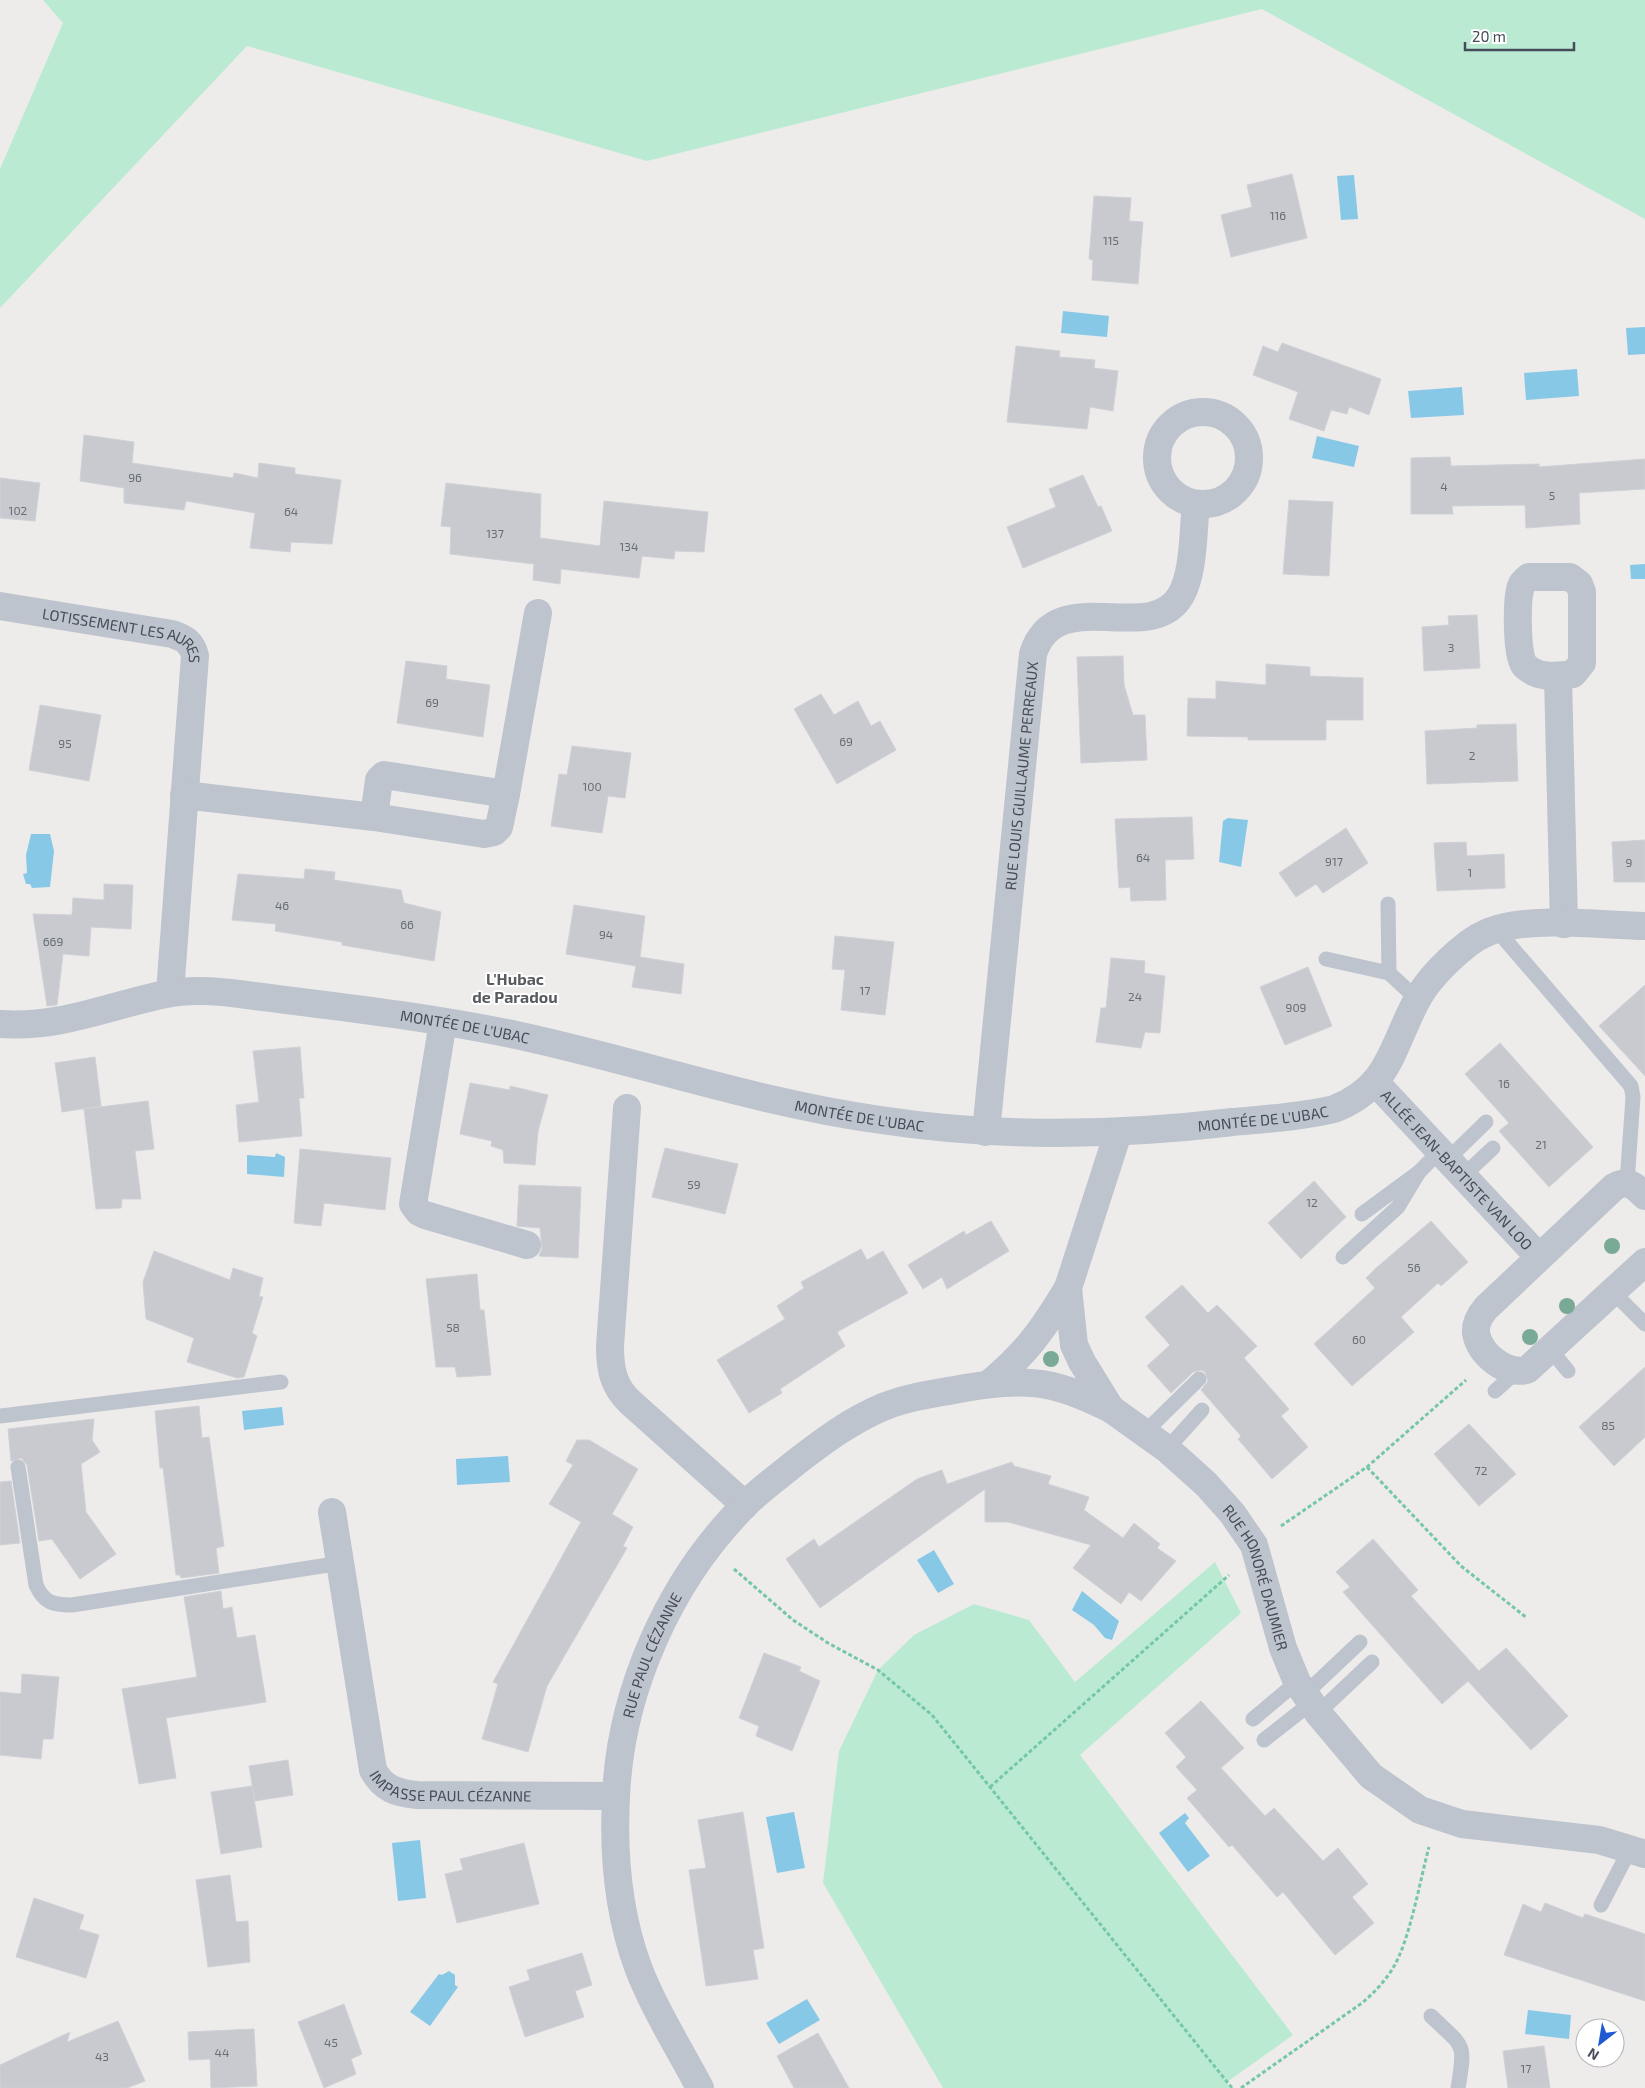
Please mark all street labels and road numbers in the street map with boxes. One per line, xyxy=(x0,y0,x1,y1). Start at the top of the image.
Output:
street label: LOTISSEMENT LES AURES xyxy=(41,604,204,664)
street label: RUE LOUIS GUILLAUME PERREAUX xyxy=(1001,660,1041,891)
street label: MONTÉE DE L'UBAC xyxy=(399,1006,532,1047)
street label: ALLÉE JEAN-BAPTISTE VAN LOO xyxy=(1378,1086,1536,1253)
street label: MONTÉE DE L'UBAC xyxy=(793,1096,926,1135)
street label: MONTÉE DE L'UBAC xyxy=(1197,1102,1330,1135)
street label: RUE HONORÉ DAUMIER xyxy=(1219,1500,1292,1653)
street label: RUE PAUL CÉZANNE xyxy=(618,1589,685,1720)
street label: IMPASSE PAUL CÉZANNE xyxy=(366,1767,532,1805)

